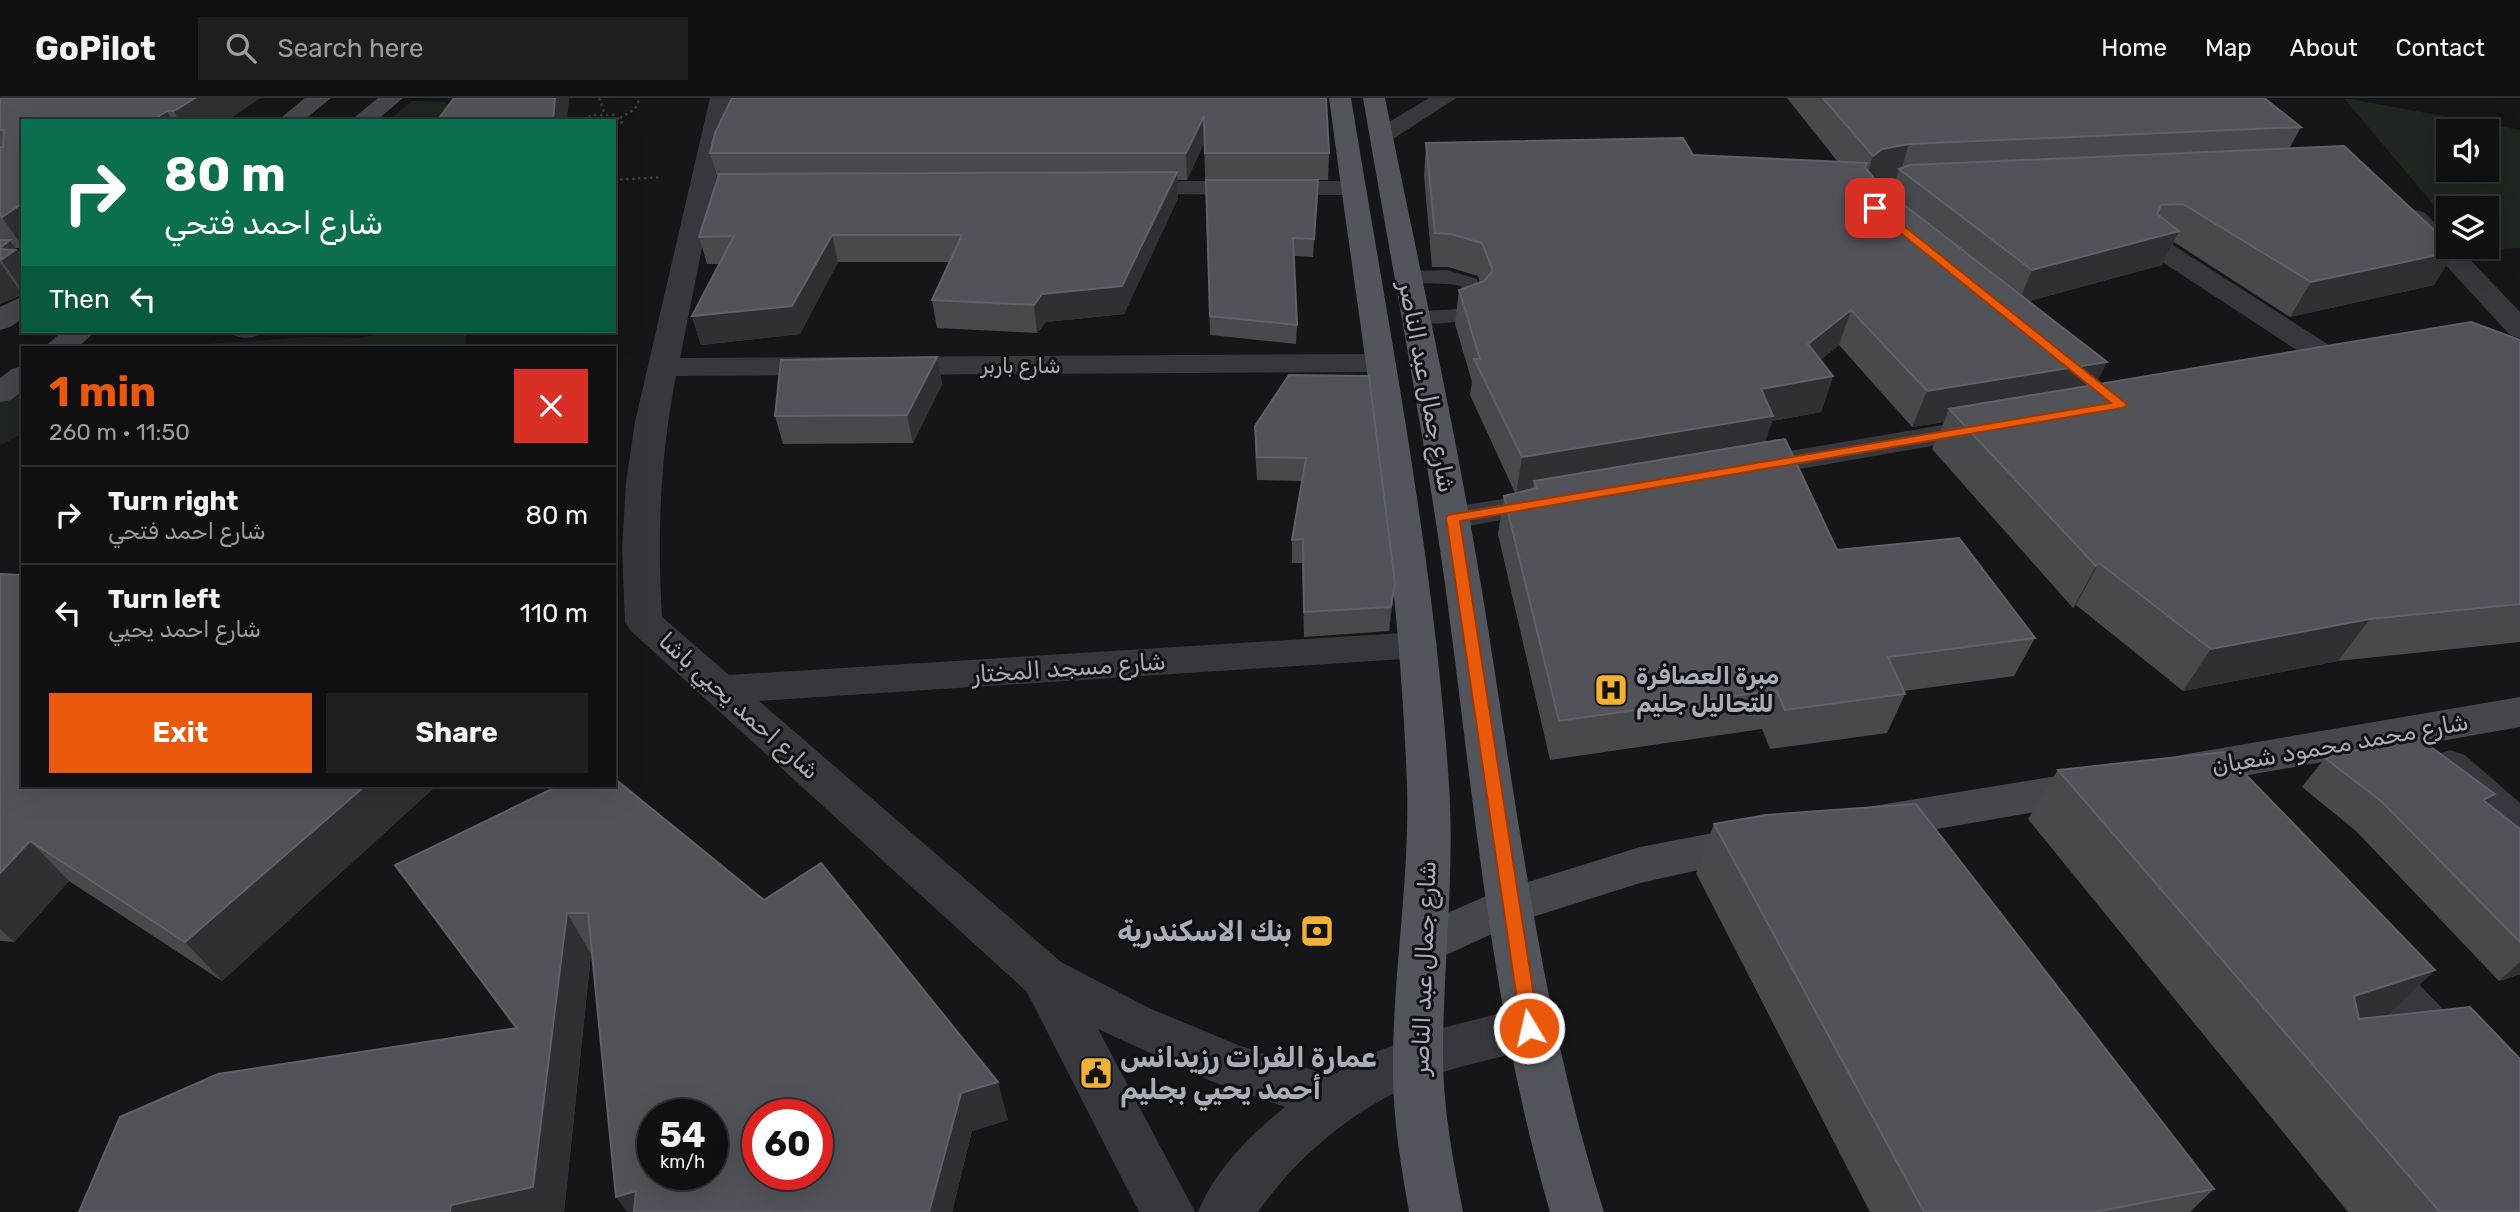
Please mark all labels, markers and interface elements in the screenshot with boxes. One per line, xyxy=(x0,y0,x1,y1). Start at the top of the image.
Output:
search box xyxy=(198,17,688,80)
text: GoPilot xyxy=(35,29,156,68)
icon: search xyxy=(222,29,260,67)
text: Search here xyxy=(278,33,423,64)
text: Home xyxy=(2101,34,2167,62)
text: Map xyxy=(2205,34,2252,62)
text: About xyxy=(2290,34,2358,62)
text: Contact xyxy=(2396,34,2485,62)
map controls xyxy=(2436,119,2499,259)
button: sound xyxy=(2436,119,2499,182)
text: 80 m xyxy=(164,145,286,203)
icon: right xyxy=(49,147,140,238)
pin xyxy=(1845,178,1905,238)
icon: arrive xyxy=(1856,189,1894,227)
button: layers xyxy=(2436,196,2499,259)
text: شارع احمد فتحي xyxy=(164,204,383,242)
street label: شارع جمال عبد الناصر xyxy=(1390,277,1461,495)
icon: left xyxy=(124,280,162,318)
text: Then xyxy=(49,284,110,315)
street label: شارع باربر xyxy=(979,353,1061,380)
text: 1 min xyxy=(49,367,156,417)
button: close xyxy=(514,369,588,443)
text: 260 m · 11:50 xyxy=(49,418,190,446)
text: Turn right xyxy=(108,486,238,517)
icon: right xyxy=(49,496,87,534)
text: 80 m xyxy=(525,500,588,531)
text: شارع احمد فتحي xyxy=(108,517,266,545)
text: Turn left xyxy=(108,584,220,615)
icon: left xyxy=(49,594,87,632)
text: 110 m xyxy=(520,598,588,629)
text: شارع احمد يحيي xyxy=(108,615,261,643)
street label: شارع احمد يحيي باشا xyxy=(650,627,825,788)
street label: شارع مسجد المختار xyxy=(969,647,1167,691)
place label: مبرة العصافرة للتحاليل جليم xyxy=(1636,662,1779,720)
hospital icon: مبرة العصافرة للتحاليل جليم xyxy=(1592,671,1630,709)
button: Exit xyxy=(49,693,312,773)
button: Share xyxy=(326,693,588,773)
street label: شارع محمد محمود شعبان xyxy=(2209,708,2471,782)
street label: شارع جمال عبد الناصر xyxy=(1406,860,1444,1078)
bank icon: بنك الاسكندرية xyxy=(1298,912,1336,950)
place label: بنك الاسكندرية xyxy=(1117,915,1292,948)
position arrow xyxy=(1492,991,1566,1065)
place label: عمارة الفرات رزيدانس أحمد يحيي بجليم xyxy=(1120,1041,1377,1111)
public building icon: عمارة الفرات رزيدانس أحمد يحيي بجليم xyxy=(1077,1054,1115,1092)
speed limit sign: 60 xyxy=(742,1099,833,1190)
text: 54 xyxy=(659,1114,706,1156)
text: km/h xyxy=(660,1151,705,1173)

